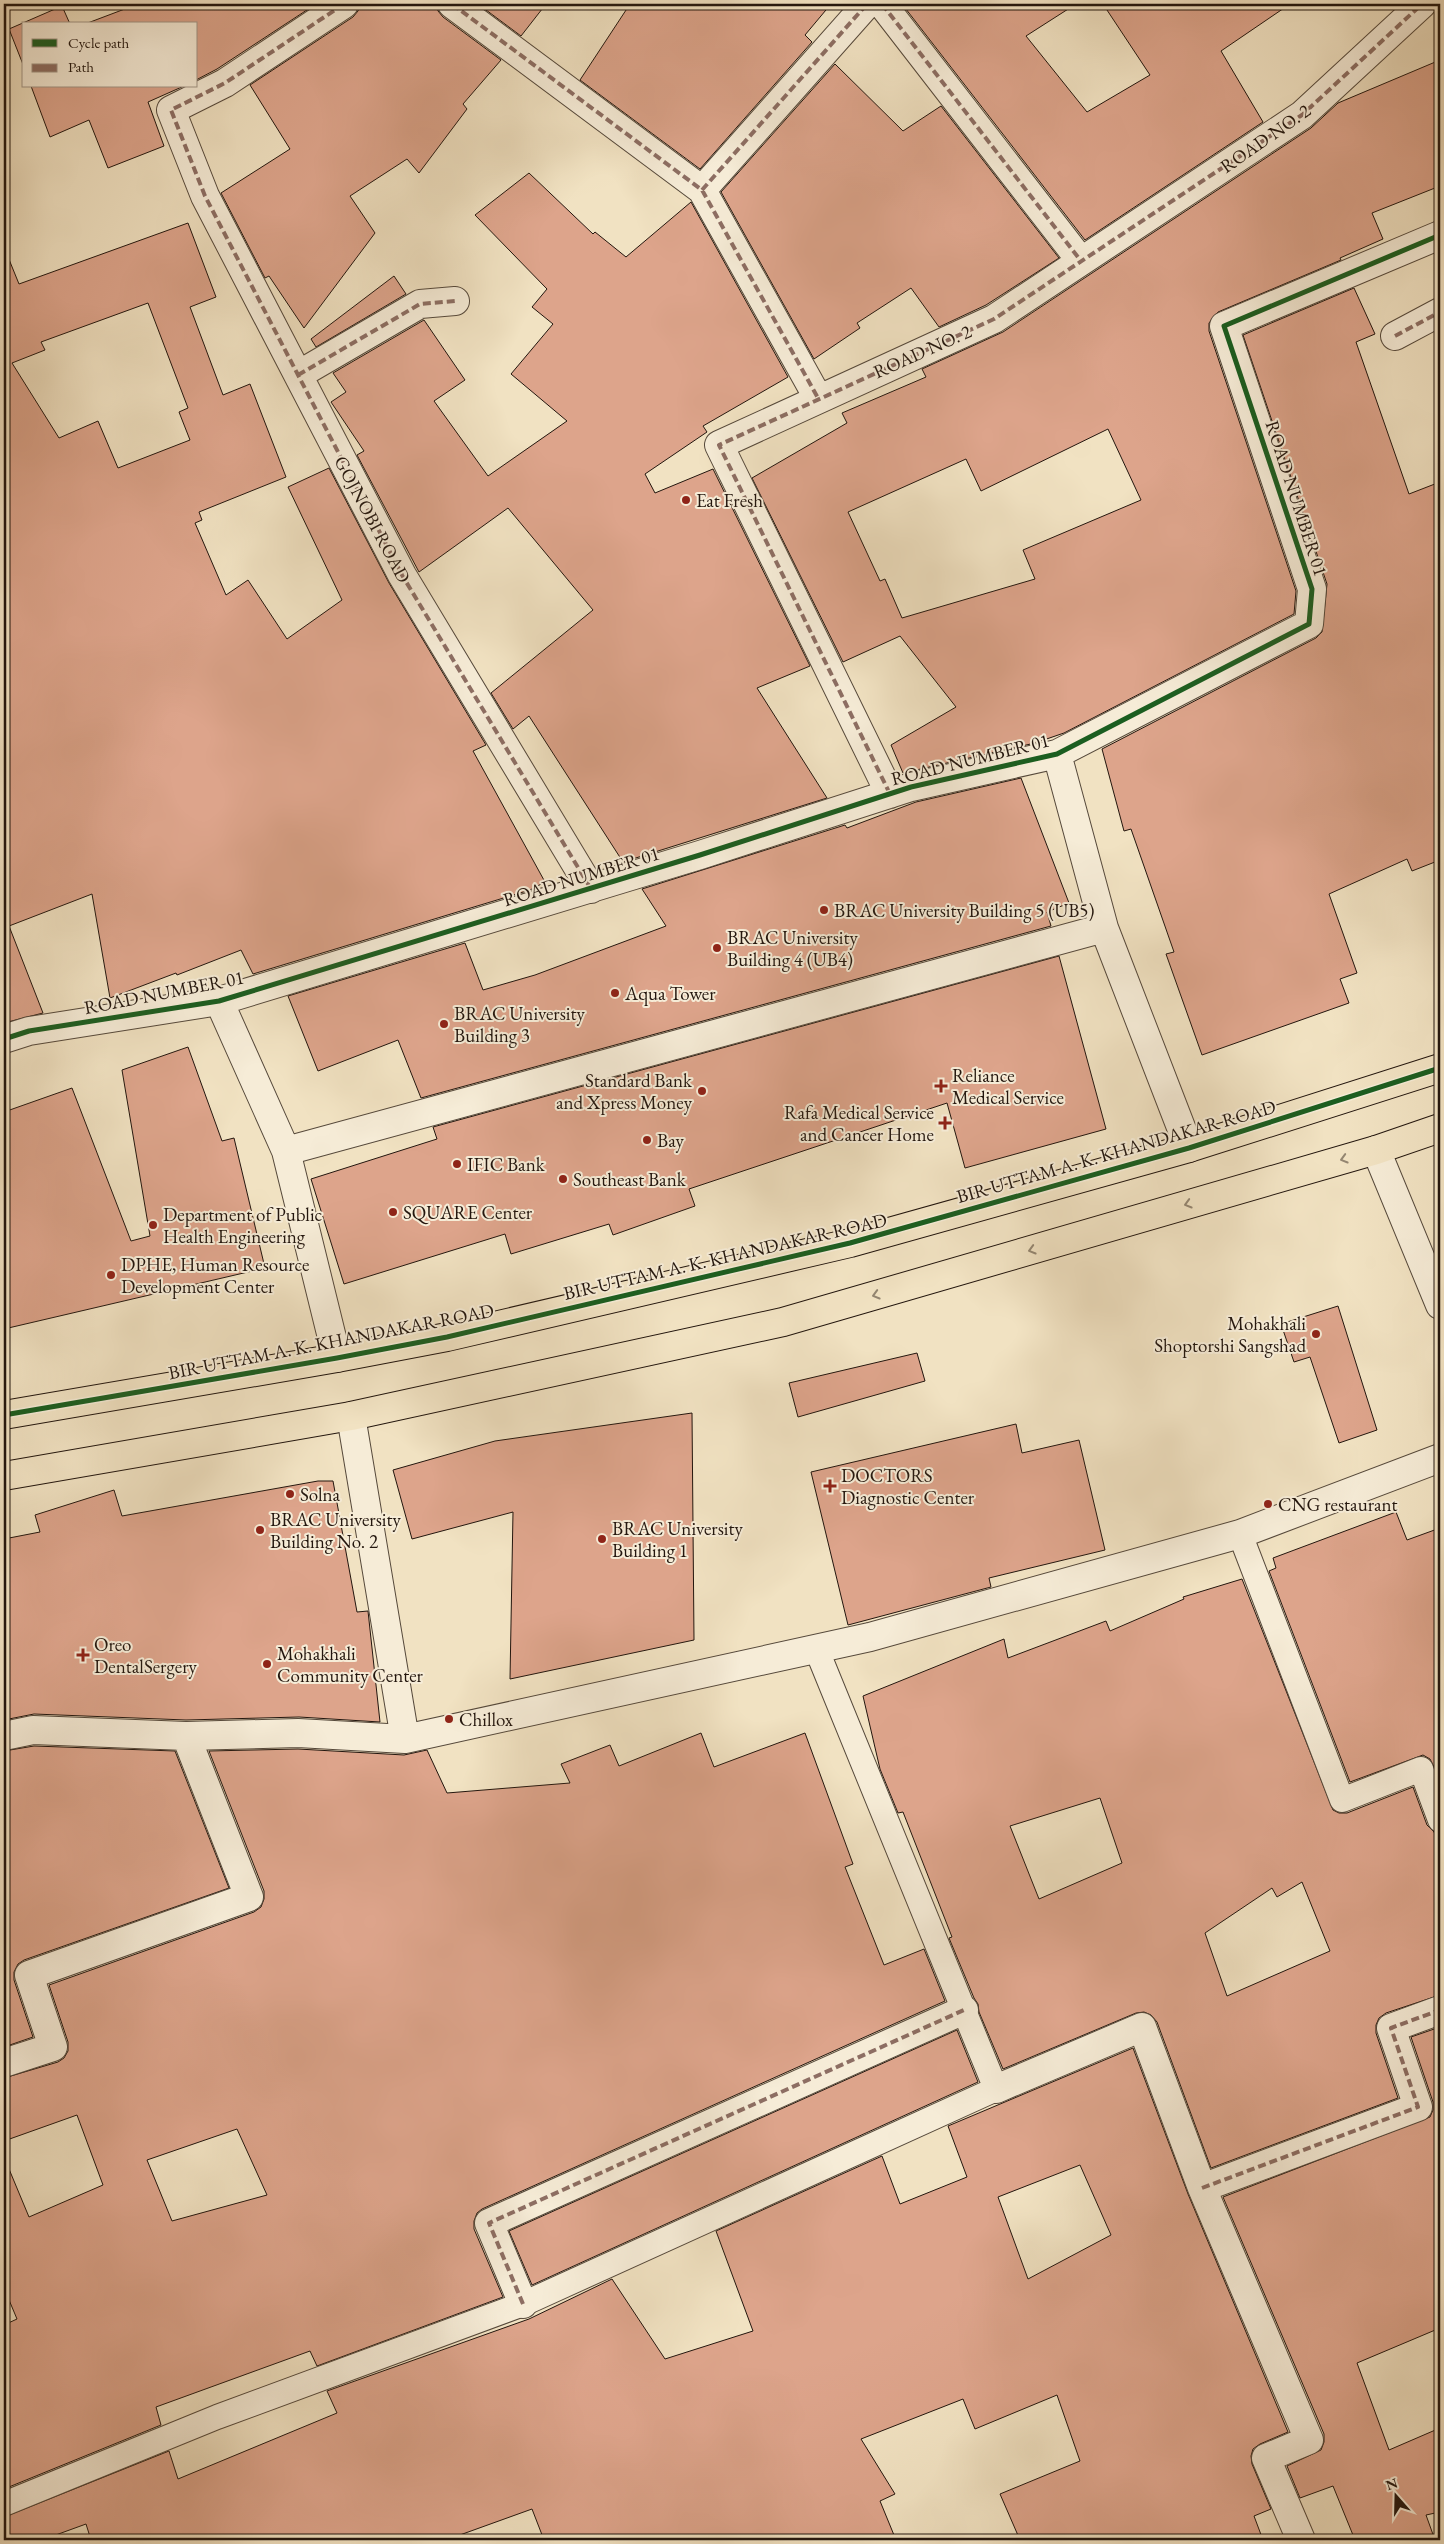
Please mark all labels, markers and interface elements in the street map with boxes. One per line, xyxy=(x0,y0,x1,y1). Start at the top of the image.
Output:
legend xyxy=(22,22,198,88)
text: Cycle path xyxy=(68,33,130,52)
text: Path xyxy=(68,57,94,76)
street label: ROAD NO. 2 xyxy=(1215,98,1315,179)
street label: ROAD NO. 2 xyxy=(869,319,975,384)
street label: ROAD NUMBER 01 xyxy=(1260,417,1334,579)
street label: GOJNOBI ROAD xyxy=(328,451,417,587)
place label: Eat Fresh xyxy=(696,488,763,513)
marker: Eat Fresh xyxy=(680,494,692,506)
street label: ROAD NUMBER 01 xyxy=(888,728,1052,791)
street label: ROAD NUMBER 01 xyxy=(500,841,662,912)
place label: BRAC University Building 5 (UB5) xyxy=(834,898,1094,923)
marker: BRAC University Building 5 (UB5) xyxy=(818,904,830,916)
place label: BRAC University Building 4 (UB4) xyxy=(727,925,858,972)
marker: BRAC University Building 4 (UB4) xyxy=(711,942,723,954)
street label: ROAD NUMBER 01 xyxy=(82,965,246,1020)
place label: Aqua Tower xyxy=(624,981,716,1006)
marker: Aqua Tower xyxy=(609,987,621,999)
place label: BRAC University Building 3 xyxy=(454,1001,585,1048)
marker: BRAC University Building 3 xyxy=(438,1018,450,1030)
place label: Reliance Medical Service xyxy=(952,1063,1064,1110)
place label: Standard Bank and Xpress Money xyxy=(556,1068,693,1115)
marker: Reliance Medical Service xyxy=(934,1079,948,1093)
marker: Standard Bank and Xpress Money xyxy=(696,1085,708,1097)
street label: BIR UTTAM A. K. KHANDAKAR ROAD xyxy=(954,1094,1279,1209)
place label: Rafa Medical Service and Cancer Home xyxy=(784,1100,934,1147)
marker: Rafa Medical Service and Cancer Home xyxy=(938,1116,952,1130)
place label: Bay xyxy=(657,1128,685,1153)
marker: Bay xyxy=(641,1134,653,1146)
place label: IFIC Bank xyxy=(467,1152,546,1177)
one-way arrow xyxy=(1340,1154,1349,1164)
marker: IFIC Bank xyxy=(451,1158,463,1170)
place label: Southeast Bank xyxy=(573,1167,687,1192)
marker: Southeast Bank xyxy=(557,1173,569,1185)
one-way arrow xyxy=(1184,1199,1192,1209)
place label: SQUARE Center xyxy=(403,1200,533,1225)
place label: Department of Public Health Engineering xyxy=(163,1202,323,1249)
marker: SQUARE Center xyxy=(387,1206,399,1218)
street label: BIR UTTAM A. K. KHANDAKAR ROAD xyxy=(561,1207,889,1306)
marker: Department of Public Health Engineering xyxy=(147,1219,159,1231)
one-way arrow xyxy=(1028,1244,1036,1254)
place label: DPHE, Human Resource Development Center xyxy=(121,1252,309,1299)
marker: DPHE, Human Resource Development Center xyxy=(105,1269,117,1281)
one-way arrow xyxy=(872,1289,880,1299)
street label: BIR UTTAM A. K. KHANDAKAR ROAD xyxy=(166,1298,496,1385)
place label: Mohakhali Shoptorshi Sangshad xyxy=(1154,1311,1306,1358)
marker: Mohakhali Shoptorshi Sangshad xyxy=(1310,1328,1322,1340)
place label: DOCTORS Diagnostic Center xyxy=(841,1463,975,1510)
marker: DOCTORS Diagnostic Center xyxy=(823,1479,837,1493)
place label: Solna xyxy=(300,1482,341,1507)
marker: Solna xyxy=(284,1488,296,1500)
place label: CNG restaurant xyxy=(1278,1492,1398,1517)
marker: CNG restaurant xyxy=(1262,1498,1274,1510)
place label: BRAC University Building No. 2 xyxy=(270,1507,401,1554)
place label: BRAC University Building 1 xyxy=(612,1516,743,1563)
marker: BRAC University Building No. 2 xyxy=(254,1524,266,1536)
marker: BRAC University Building 1 xyxy=(596,1533,608,1545)
place label: Oreo DentalSergery xyxy=(94,1632,197,1679)
place label: Mohakhali Community Center xyxy=(277,1641,424,1688)
marker: Oreo DentalSergery xyxy=(76,1648,90,1662)
marker: Mohakhali Community Center xyxy=(261,1658,273,1670)
place label: Chillox xyxy=(459,1707,514,1732)
marker: Chillox xyxy=(443,1713,455,1725)
north arrow xyxy=(1372,2472,1422,2522)
text: N xyxy=(1383,2473,1401,2494)

